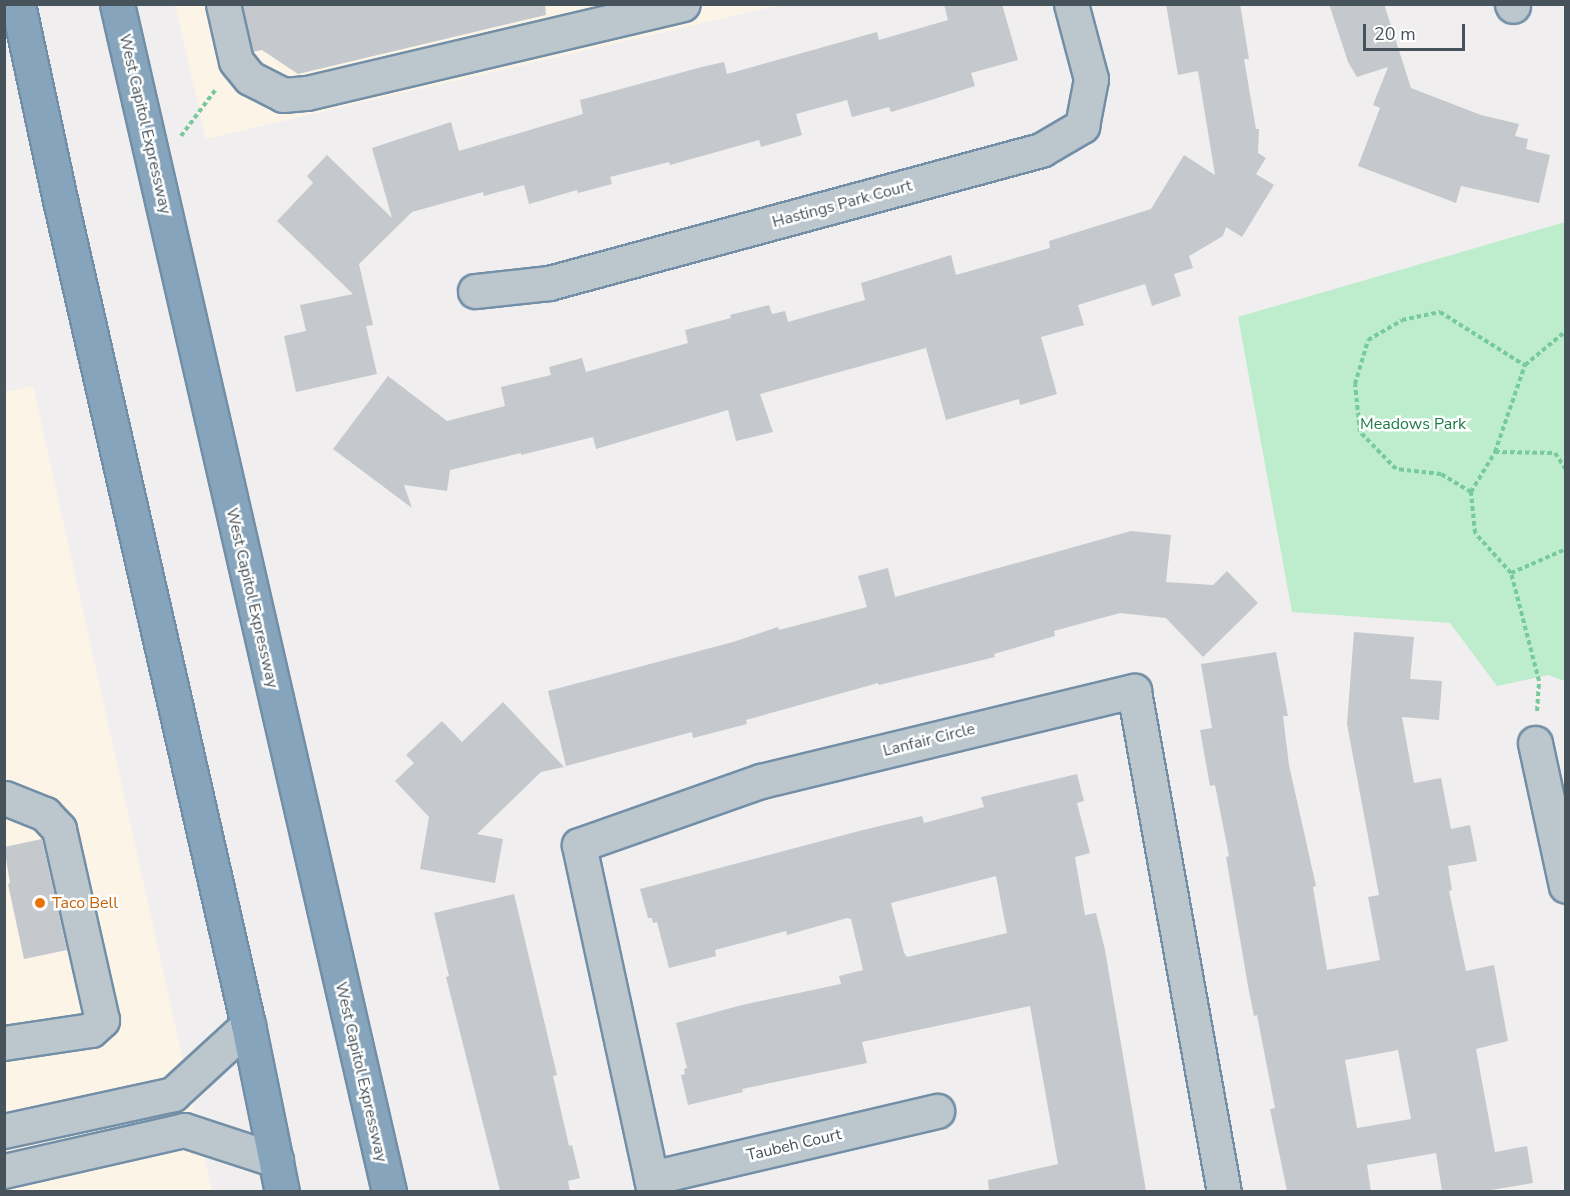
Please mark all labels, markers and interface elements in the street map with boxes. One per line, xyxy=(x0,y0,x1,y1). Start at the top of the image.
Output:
scale bar xyxy=(1366,12,1468,50)
text: 20 m xyxy=(1374,22,1416,46)
street label: West Capitol Expressway xyxy=(115,32,175,216)
street label: Hastings Park Court xyxy=(770,176,914,232)
park label: Meadows Park xyxy=(1360,414,1466,434)
street label: West Capitol Expressway xyxy=(222,506,282,690)
street label: Lanfair Circle xyxy=(881,719,977,761)
place label: Taco Bell xyxy=(52,893,118,913)
marker: Taco Bell xyxy=(33,896,47,910)
street label: West Capitol Expressway xyxy=(331,980,391,1164)
street label: Taubeh Court xyxy=(745,1125,843,1165)

